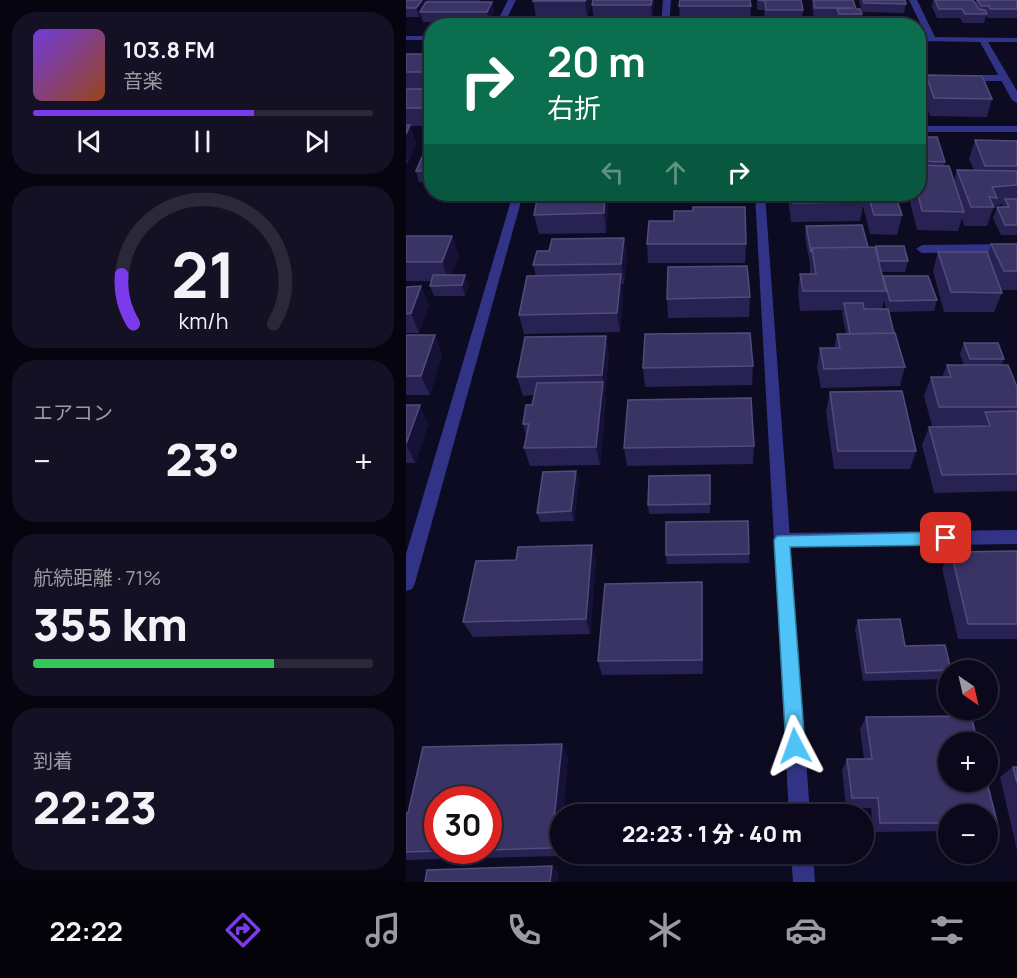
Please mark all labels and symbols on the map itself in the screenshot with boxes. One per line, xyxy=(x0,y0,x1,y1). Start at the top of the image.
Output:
pin xyxy=(920,512,971,563)
north arrow xyxy=(938,660,998,720)
position arrow xyxy=(763,714,827,778)
speed limit sign: 30 xyxy=(424,786,502,864)

